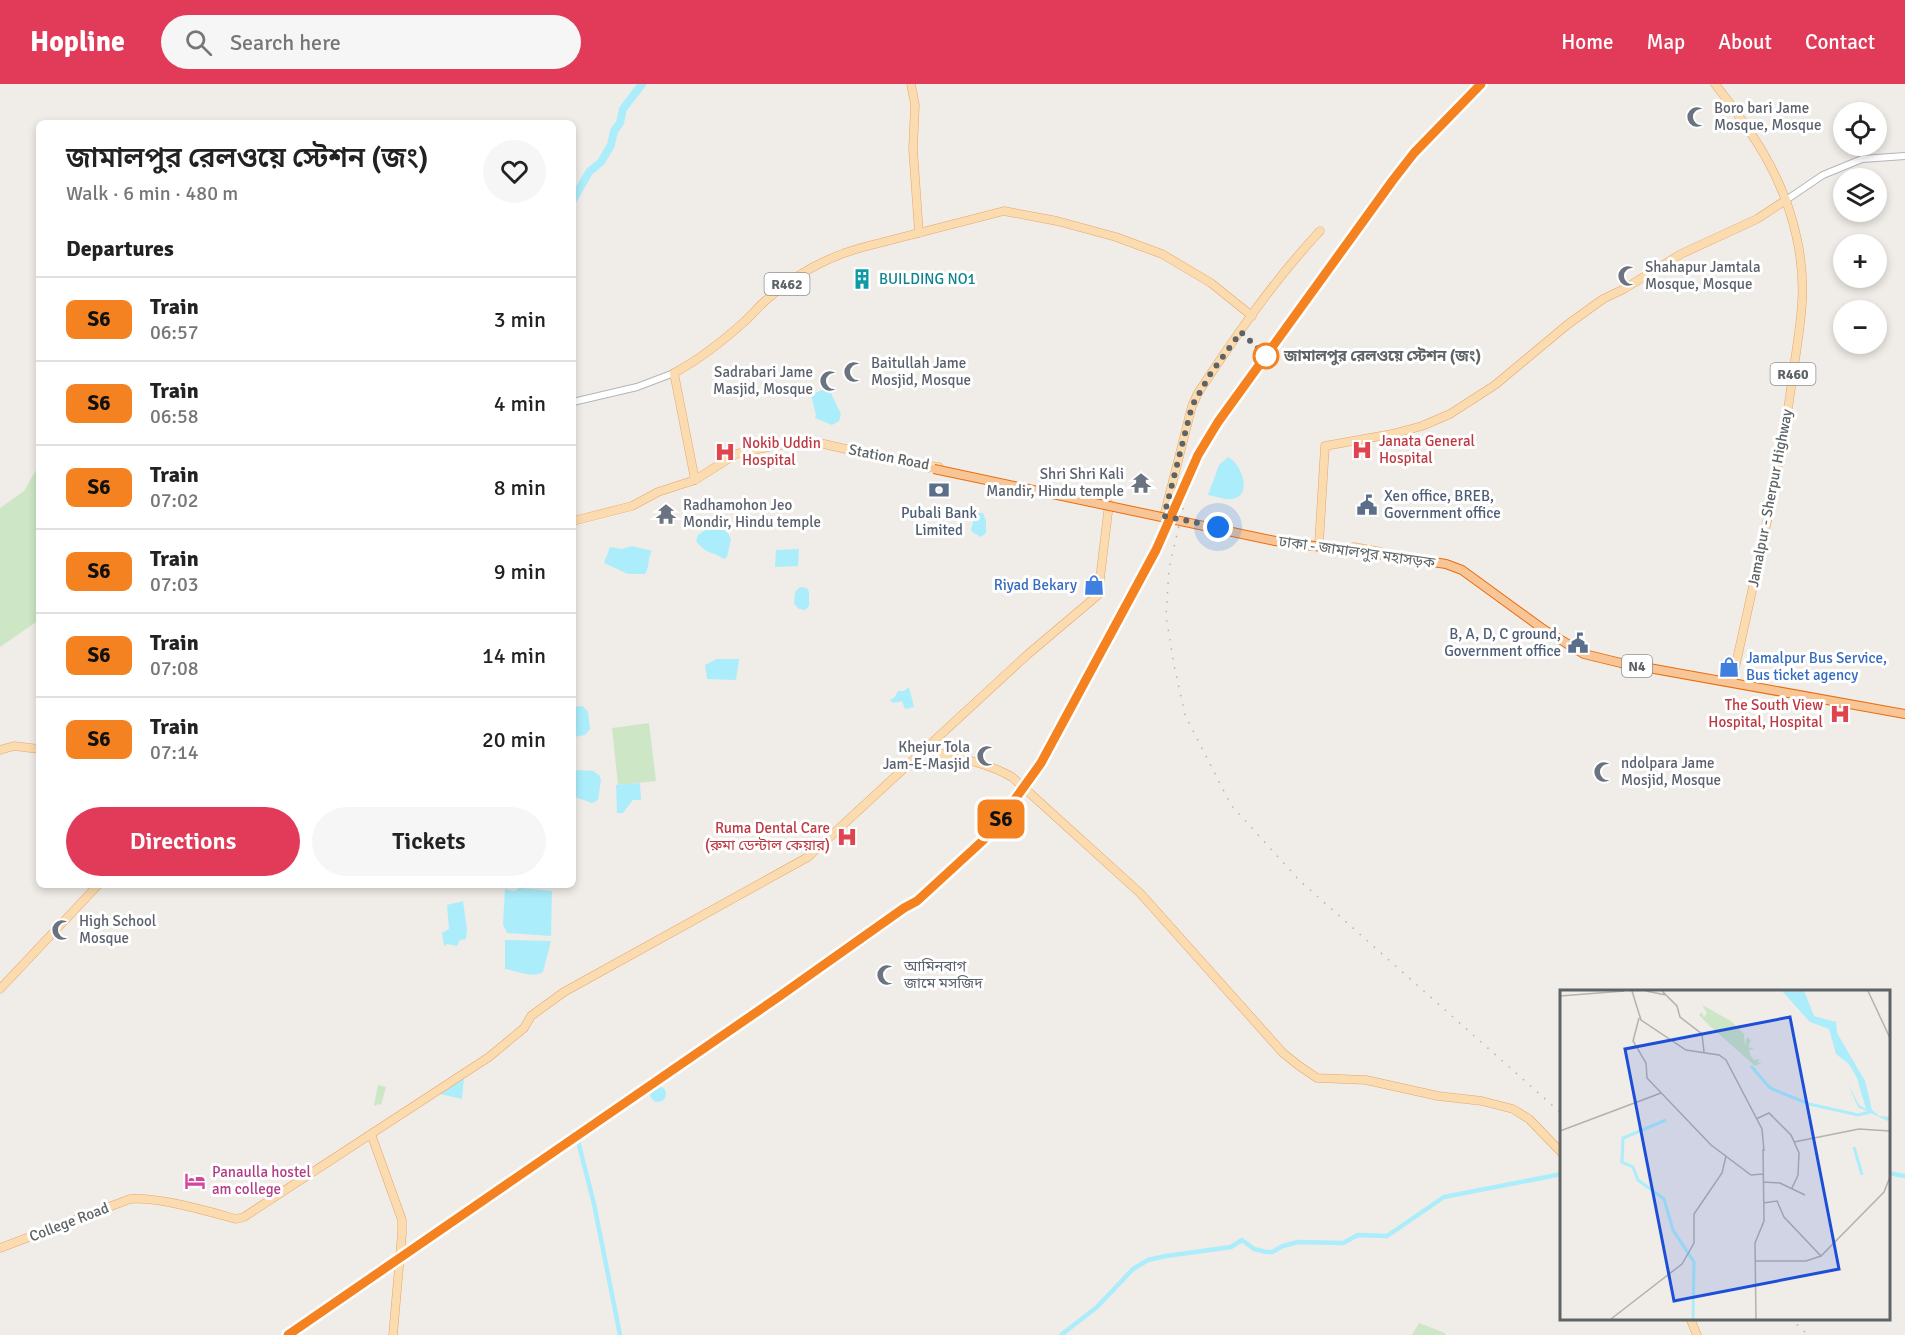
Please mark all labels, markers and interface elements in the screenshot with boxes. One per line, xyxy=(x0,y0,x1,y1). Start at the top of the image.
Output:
search box xyxy=(161,15,581,69)
text: Hopline xyxy=(30,25,125,59)
icon: search xyxy=(182,26,215,59)
text: Search here xyxy=(230,29,341,56)
text: Home xyxy=(1561,29,1614,55)
text: Map xyxy=(1647,29,1685,55)
text: About xyxy=(1718,29,1772,55)
text: Contact xyxy=(1805,29,1875,55)
place label: Boro bari Jame Mosque, Mosque xyxy=(1714,99,1822,134)
map controls xyxy=(1833,102,1887,354)
button: locate xyxy=(1833,102,1887,156)
mosque icon: Boro bari Jame Mosque, Mosque xyxy=(1685,105,1709,129)
button: heart xyxy=(483,140,546,203)
text: জামালপুর রেলওয়ে স্টেশন (জং) xyxy=(66,141,428,175)
button: layers xyxy=(1833,168,1887,222)
text: Walk · 6 min · 480 m xyxy=(66,181,238,206)
button: + xyxy=(1833,234,1887,288)
text: Departures xyxy=(66,235,174,262)
place label: Shahapur Jamtala Mosque, Mosque xyxy=(1645,258,1761,293)
mosque icon: Shahapur Jamtala Mosque, Mosque xyxy=(1616,264,1640,288)
building icon: BUILDING NO1 xyxy=(850,267,874,291)
place label: BUILDING NO1 xyxy=(879,270,976,288)
road number: R462 xyxy=(764,273,810,295)
text: Train xyxy=(150,293,199,320)
button: − xyxy=(1833,300,1887,354)
text: S6 xyxy=(87,306,111,332)
text: 3 min xyxy=(494,306,546,333)
text: 06:57 xyxy=(150,320,199,345)
marker: জামালপুর রেলওয়ে স্টেশন (জং) xyxy=(1253,343,1279,369)
place label: জামালপুর রেলওয়ে স্টেশন (জং) xyxy=(1283,347,1481,366)
place label: Baitullah Jame Mosjid, Mosque xyxy=(871,354,971,389)
mosque icon: Baitullah Jame Mosjid, Mosque xyxy=(842,360,866,384)
place label: Sadrabari Jame Masjid, Mosque xyxy=(713,363,813,398)
road number: R460 xyxy=(1770,363,1816,385)
mosque icon: Sadrabari Jame Masjid, Mosque xyxy=(818,369,842,393)
text: Train xyxy=(150,377,199,404)
text: S6 xyxy=(87,390,111,416)
text: 4 min xyxy=(494,390,546,417)
text: 06:58 xyxy=(150,404,199,429)
street label: Jamalpur - Sherpur Highway xyxy=(1744,407,1796,589)
place label: Janata General Hospital xyxy=(1379,432,1475,467)
place label: Nokib Uddin Hospital xyxy=(742,434,821,469)
hospital icon: Janata General Hospital xyxy=(1350,438,1374,462)
hospital icon: Nokib Uddin Hospital xyxy=(713,440,737,464)
street label: Station Road xyxy=(847,440,931,474)
text: Train xyxy=(150,461,199,488)
place label: Shri Shri Kali Mandir, Hindu temple xyxy=(986,465,1124,500)
temple icon: Shri Shri Kali Mandir, Hindu temple xyxy=(1129,471,1153,495)
text: S6 xyxy=(87,474,111,500)
text: 8 min xyxy=(494,474,546,501)
bank icon: Pubali Bank Limited xyxy=(927,478,951,502)
place label: Xen office, BREB, Government office xyxy=(1384,487,1501,522)
text: 07:02 xyxy=(150,488,199,513)
public building icon: Xen office, BREB, Government office xyxy=(1355,493,1379,517)
place label: Radhamohon Jeo Mondir, Hindu temple xyxy=(683,496,821,531)
temple icon: Radhamohon Jeo Mondir, Hindu temple xyxy=(654,502,678,526)
place label: Pubali Bank Limited xyxy=(901,504,978,539)
your location xyxy=(1203,512,1233,542)
street label: ঢাকা - জামালপুর মহাসড়ক xyxy=(1277,532,1437,572)
text: Train xyxy=(150,545,199,572)
text: S6 xyxy=(87,558,111,584)
text: 9 min xyxy=(494,558,546,585)
text: 07:03 xyxy=(150,572,199,597)
shop icon: Riyad Bekary xyxy=(1082,573,1106,597)
place label: Riyad Bekary xyxy=(994,576,1077,594)
place label: B, A, D, C ground, Government office xyxy=(1444,625,1561,660)
text: Train xyxy=(150,629,199,656)
public building icon: B, A, D, C ground, Government office xyxy=(1566,631,1590,655)
text: S6 xyxy=(87,642,111,668)
text: 14 min xyxy=(482,642,546,669)
place label: Jamalpur Bus Service, Bus ticket agency xyxy=(1746,649,1887,684)
road number: N4 xyxy=(1622,655,1652,677)
shop icon: Jamalpur Bus Service, Bus ticket agency xyxy=(1717,655,1741,679)
text: 07:08 xyxy=(150,656,199,681)
place label: The South View Hospital, Hospital xyxy=(1708,696,1823,731)
hospital icon: The South View Hospital, Hospital xyxy=(1828,702,1852,726)
text: Train xyxy=(150,713,199,740)
text: S6 xyxy=(87,726,111,752)
text: 20 min xyxy=(482,726,546,753)
place label: Khejur Tola Jam-E-Masjid xyxy=(883,738,970,773)
text: 07:14 xyxy=(150,740,199,765)
mosque icon: Khejur Tola Jam-E-Masjid xyxy=(975,744,999,768)
place label: ndolpara Jame Mosjid, Mosque xyxy=(1621,754,1721,789)
mosque icon: ndolpara Jame Mosjid, Mosque xyxy=(1592,760,1616,784)
line badge: S6 xyxy=(974,800,1028,838)
text: S6 xyxy=(989,806,1013,832)
button: Directions xyxy=(66,807,300,876)
button: Tickets xyxy=(312,807,546,876)
place label: Ruma Dental Care (রুমা ডেন্টাল কেয়ার) xyxy=(705,819,830,854)
hospital icon: Ruma Dental Care (রুমা ডেন্টাল কেয়ার) xyxy=(835,825,859,849)
place label: High School Mosque xyxy=(79,912,156,947)
mosque icon: High School Mosque xyxy=(50,918,74,942)
place label: আমিনবাগ জামে মসজিদ xyxy=(903,957,983,992)
mosque icon: আমিনবাগ জামে মসজিদ xyxy=(875,963,899,987)
inset map xyxy=(1560,990,1890,1320)
place label: Panaulla hostel am college xyxy=(212,1163,311,1198)
hotel icon: Panaulla hostel am college xyxy=(183,1169,207,1193)
street label: College Road xyxy=(27,1199,111,1245)

